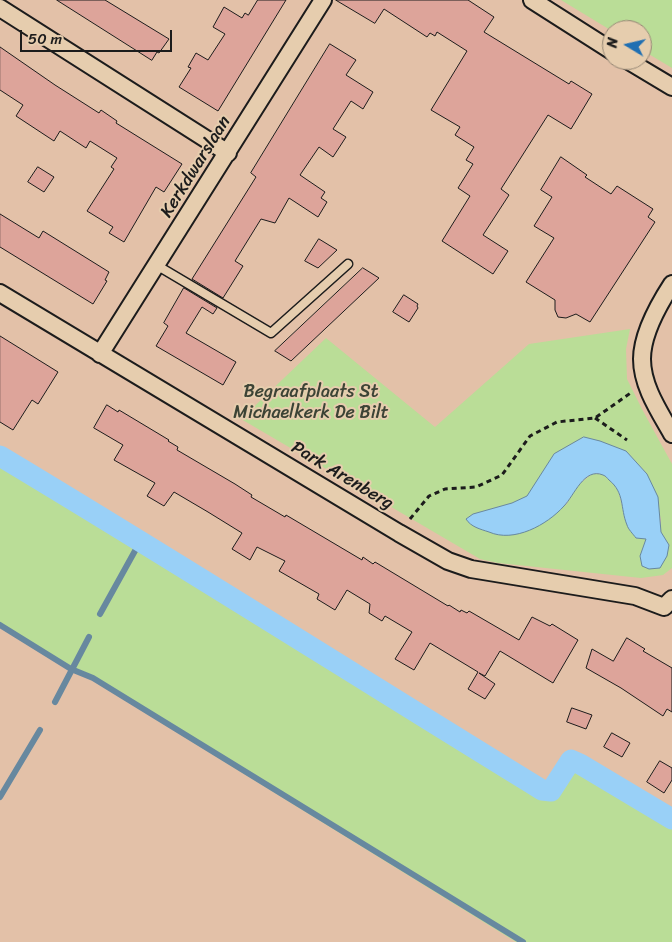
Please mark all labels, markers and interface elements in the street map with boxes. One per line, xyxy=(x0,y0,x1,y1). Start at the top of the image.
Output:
scale bar xyxy=(22,20,175,52)
north arrow xyxy=(602,20,652,70)
text: 50 m xyxy=(28,26,62,52)
text: N xyxy=(600,36,626,49)
street label: Kerkdwarslaan xyxy=(156,112,236,222)
park label: Begraafplaats St Michaelkerk De Bilt xyxy=(233,381,389,424)
street label: Park Arenberg xyxy=(287,437,397,515)

